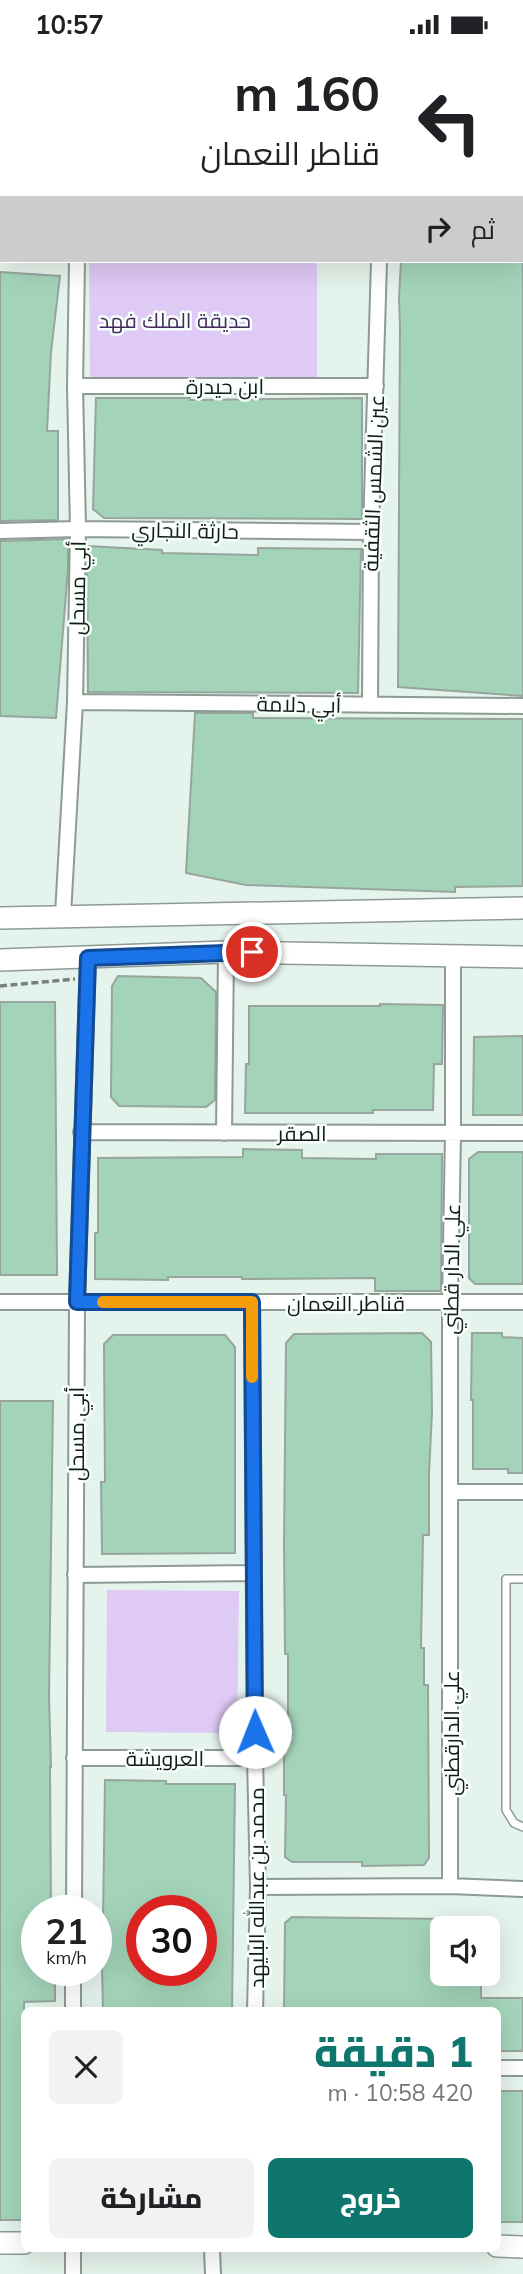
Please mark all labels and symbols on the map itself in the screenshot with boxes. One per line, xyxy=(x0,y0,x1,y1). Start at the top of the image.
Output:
park label: حديقة الملك فهد xyxy=(99,307,251,334)
street label: ابن حيدرة xyxy=(186,373,264,400)
street label: عين الشمس الثقفية xyxy=(357,394,390,572)
street label: حارثة النجاري xyxy=(131,516,239,548)
street label: أبي مسحل xyxy=(63,541,95,635)
street label: أبي دلامة xyxy=(256,690,342,722)
pin xyxy=(222,922,282,982)
street label: الصقر xyxy=(276,1120,327,1146)
street label: علي الدار قطني xyxy=(437,1203,469,1335)
street label: قناطر النعمان xyxy=(287,1290,405,1317)
street label: أبي مسحل xyxy=(63,1387,93,1481)
street label: علي الدارقطني xyxy=(438,1670,468,1796)
position arrow xyxy=(218,1695,292,1769)
street label: العرويشة xyxy=(126,1745,204,1771)
street label: محمد بن عبدالله البليهد xyxy=(243,1787,270,1989)
speed limit sign: 30 xyxy=(126,1895,217,1986)

